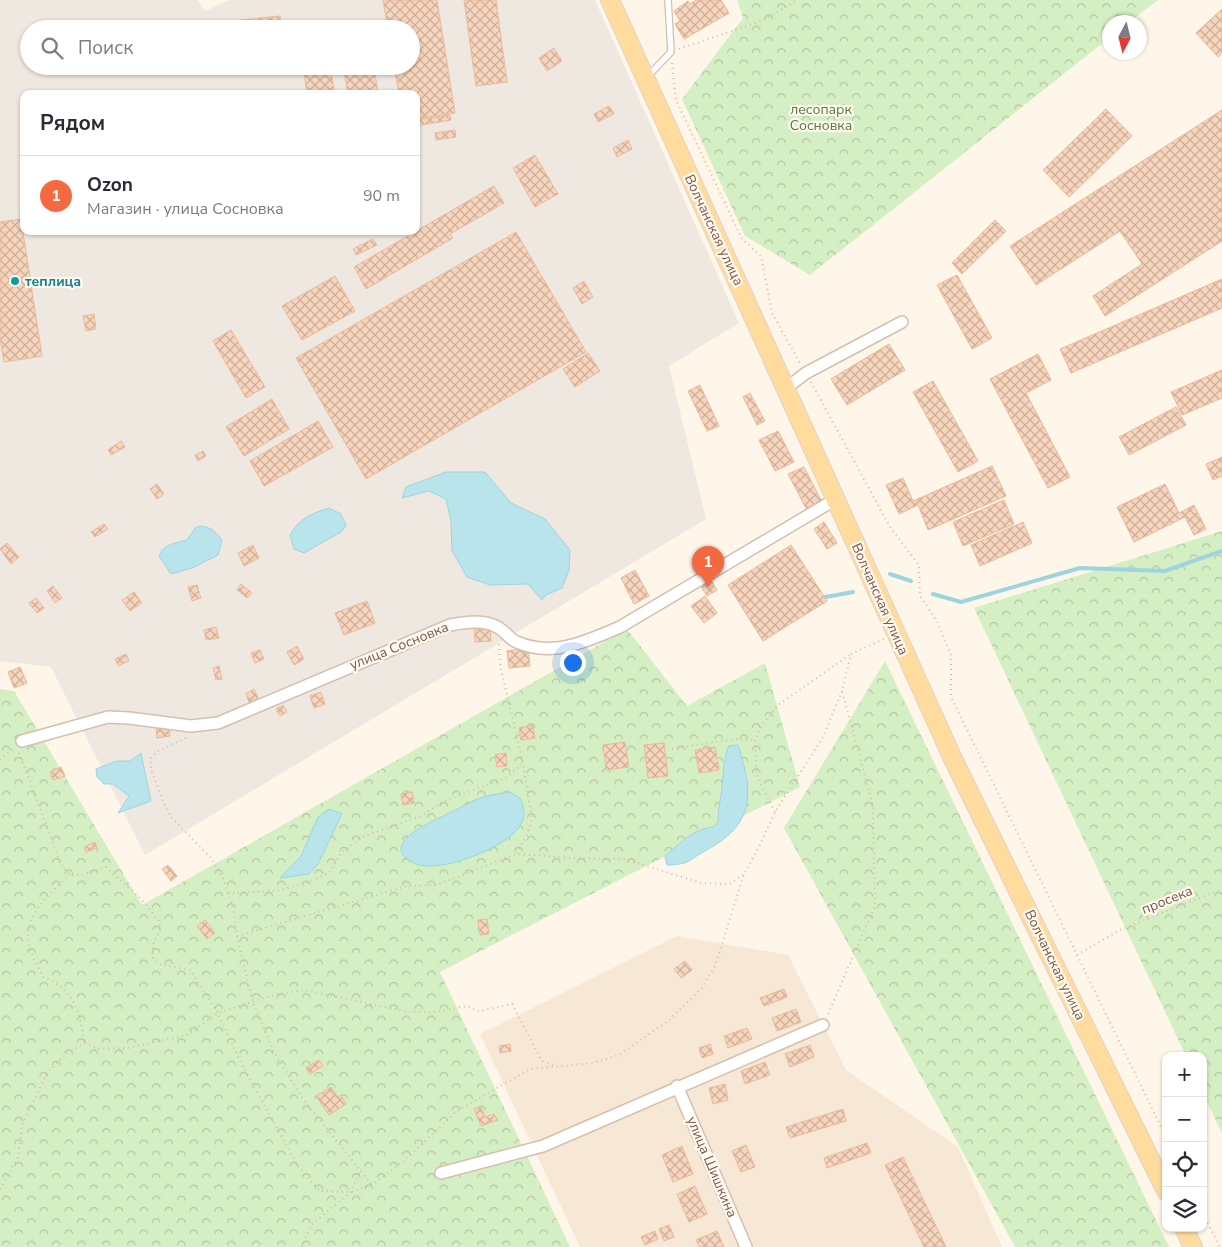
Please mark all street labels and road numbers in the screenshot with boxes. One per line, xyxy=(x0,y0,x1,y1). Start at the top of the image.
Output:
street label: Волчанская улица xyxy=(680,171,748,289)
street label: Волчанская улица xyxy=(847,540,913,658)
street label: улица Сосновка xyxy=(347,617,451,675)
street label: просека xyxy=(1139,881,1195,919)
street label: Волчанская улица xyxy=(1020,907,1090,1023)
street label: улица Шишкина xyxy=(682,1114,742,1220)

